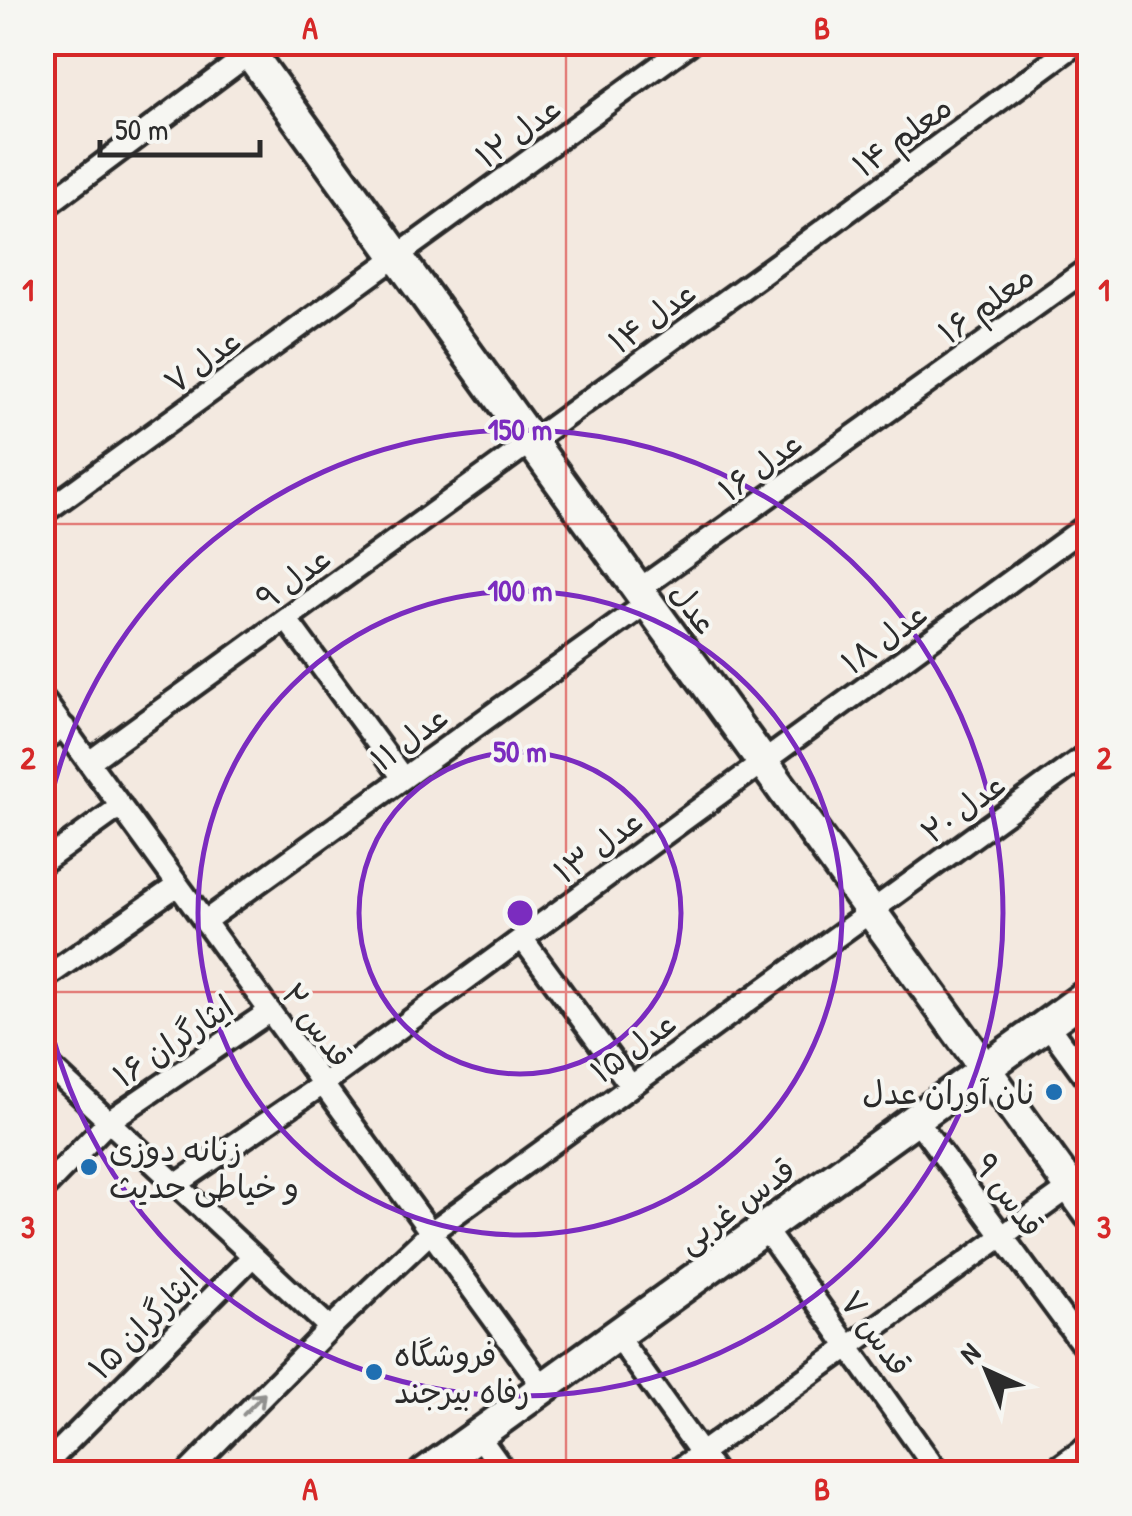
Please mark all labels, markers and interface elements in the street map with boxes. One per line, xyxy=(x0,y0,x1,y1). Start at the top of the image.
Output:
text: A xyxy=(302,6,318,49)
text: B xyxy=(814,6,830,49)
street label: معلم ۱۴ xyxy=(844,85,962,189)
street label: عدل ۱۲ xyxy=(467,87,569,177)
scale bar xyxy=(100,95,260,157)
text: 50 m xyxy=(115,109,168,149)
street label: معلم ۱۶‌ xyxy=(929,255,1044,356)
text: 1 xyxy=(22,268,34,311)
text: 1 xyxy=(1098,268,1110,311)
street label: عدل ۱۴ xyxy=(600,271,704,363)
street label: عدل ۷ xyxy=(155,319,249,403)
text: 150 m xyxy=(488,409,552,449)
street label: عدل ۱۶ xyxy=(710,421,810,511)
street label: عدل ۹ xyxy=(247,536,339,620)
text: 100 m xyxy=(487,570,553,610)
street label: عدل xyxy=(660,573,728,643)
street label: عدل ۱۸ xyxy=(832,592,936,684)
street label: عدل ۱۱ xyxy=(362,695,456,781)
text: 50 m xyxy=(493,731,547,771)
text: 2 xyxy=(21,736,37,779)
text: 2 xyxy=(1097,736,1113,779)
street label: عدل ۲۰ xyxy=(912,763,1014,853)
street label: عدل ۱۳ xyxy=(545,799,651,893)
centre of rings xyxy=(502,895,538,931)
street label: قدس ۲ xyxy=(272,974,362,1076)
street label: ایثارگران ۱۶ xyxy=(104,985,242,1097)
street label: عدل ۱۵ xyxy=(581,1001,685,1093)
place label: نان آوران عدل xyxy=(862,1071,1034,1114)
marker: نان آوران عدل xyxy=(1043,1081,1065,1103)
place label: زنانه دوزی و خیاطی حدیث xyxy=(109,1128,299,1208)
street label: قدس ۹ xyxy=(964,1145,1054,1245)
street label: قدس غربی xyxy=(668,1148,804,1262)
marker: زنانه دوزی و خیاطی حدیث xyxy=(78,1156,100,1178)
text: 3 xyxy=(21,1205,35,1248)
text: 3 xyxy=(1097,1205,1111,1248)
street label: ایثارگران ۱۵ xyxy=(78,1259,208,1389)
street label: قدس ۷ xyxy=(831,1282,921,1384)
north arrow xyxy=(937,1321,1037,1421)
place label: فروشگاه رفاه بیرجند xyxy=(394,1333,530,1413)
text: N xyxy=(951,1334,988,1372)
marker: فروشگاه رفاه بیرجند xyxy=(363,1361,385,1383)
one-way arrow xyxy=(242,1393,266,1417)
text: A xyxy=(302,1467,318,1510)
text: B xyxy=(814,1467,830,1510)

